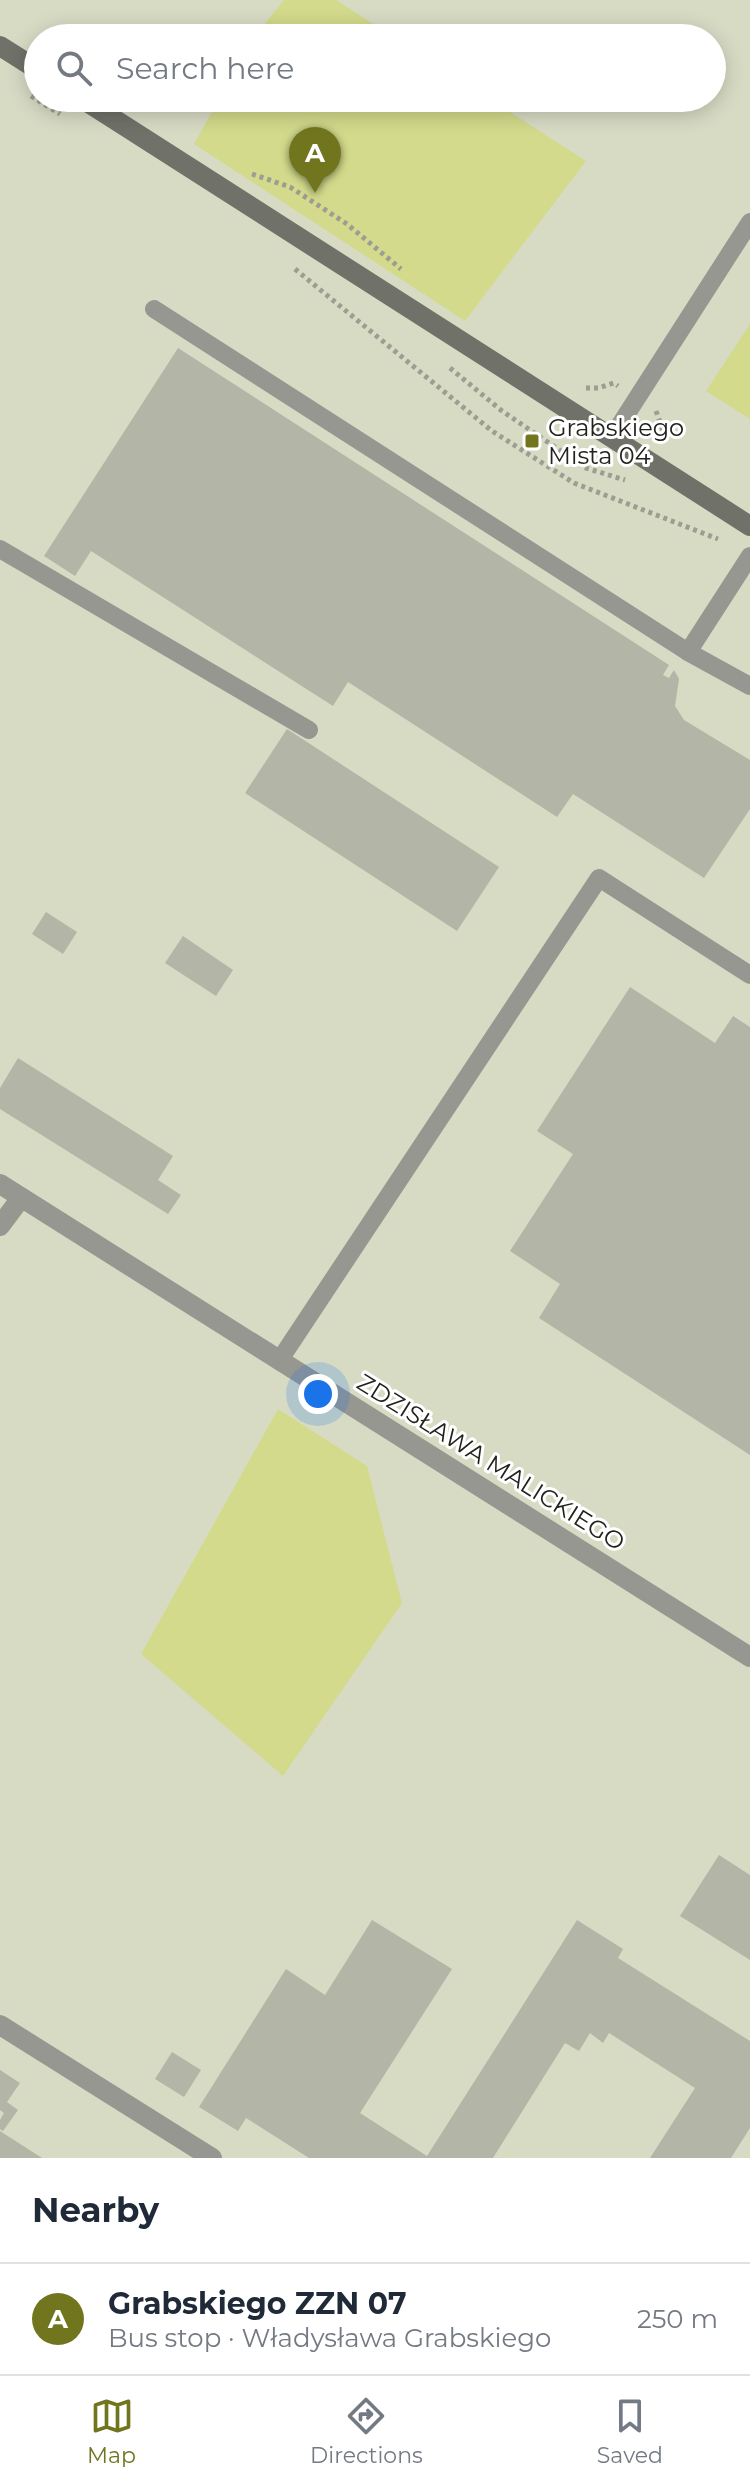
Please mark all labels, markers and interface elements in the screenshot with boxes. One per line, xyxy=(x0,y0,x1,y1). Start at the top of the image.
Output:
search box xyxy=(24,24,726,112)
icon: search xyxy=(52,46,96,90)
text: Search here xyxy=(116,50,294,87)
pin: A xyxy=(289,127,341,193)
place label: Grabskiego Mista 04 xyxy=(548,413,684,470)
marker: Grabskiego Mista 04 xyxy=(523,432,541,450)
street label: ZDZISŁAWA MALICKIEGO xyxy=(352,1367,630,1557)
your location xyxy=(298,1374,338,1414)
text: Nearby xyxy=(32,2189,159,2231)
text: Grabskiego ZZN 07 xyxy=(108,2285,407,2322)
text: A xyxy=(48,2303,68,2335)
text: 250 m xyxy=(637,2303,718,2335)
text: Bus stop · Władysława Grabskiego xyxy=(108,2322,551,2354)
tab: Map xyxy=(87,2394,136,2469)
tab: Directions xyxy=(310,2394,423,2469)
tab: Saved xyxy=(597,2394,663,2469)

